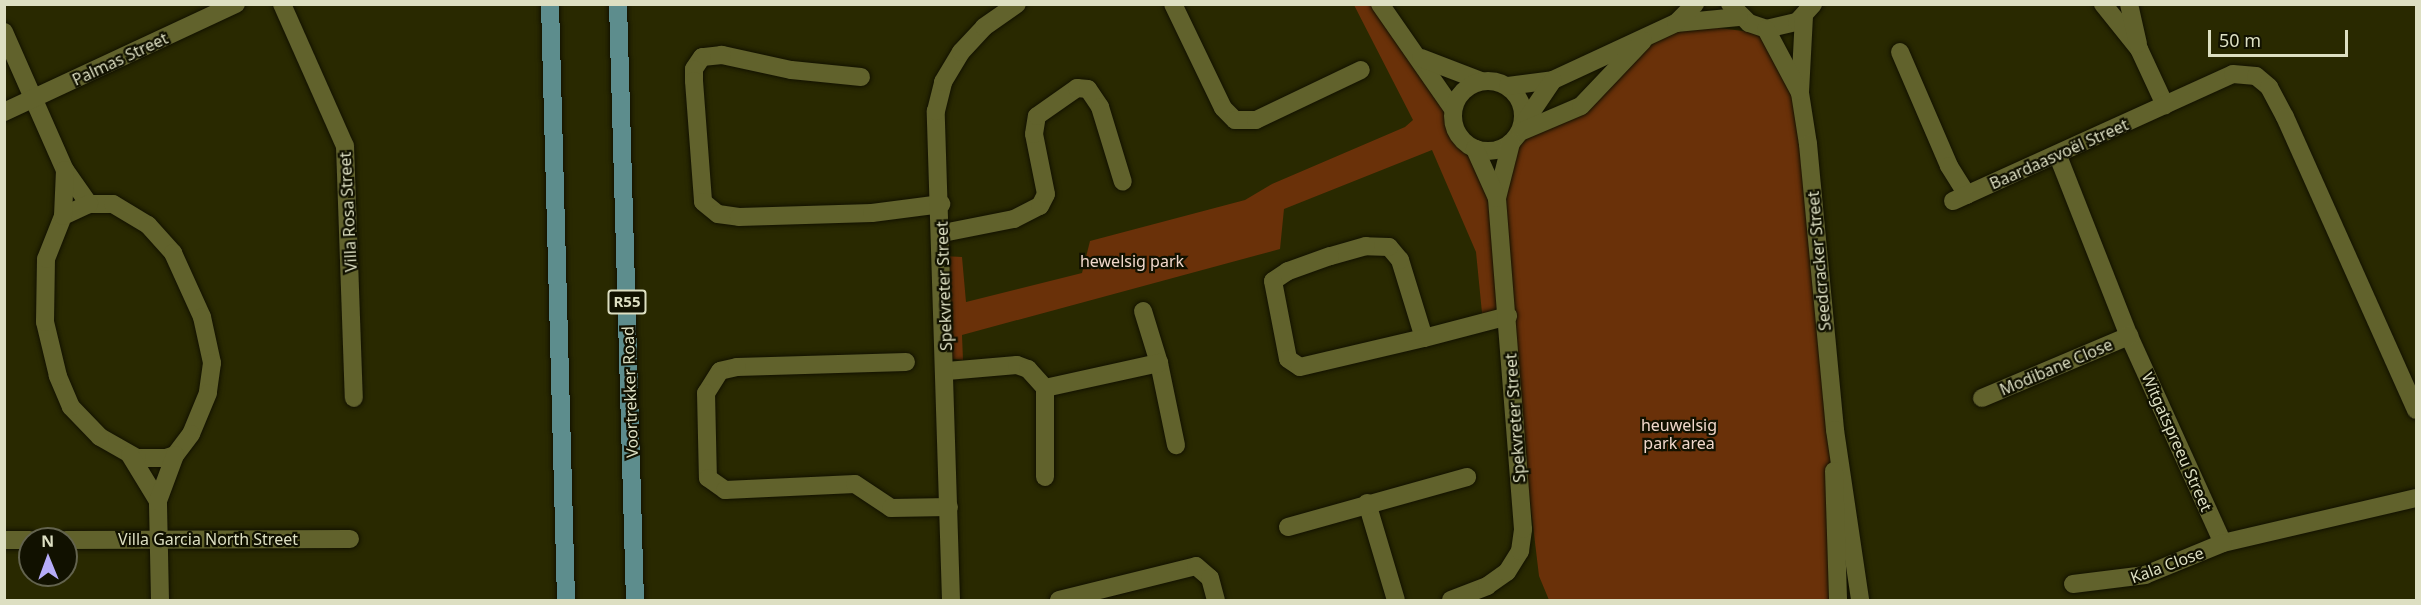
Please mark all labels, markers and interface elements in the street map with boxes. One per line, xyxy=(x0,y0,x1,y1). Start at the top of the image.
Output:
scale bar xyxy=(2211,18,2350,56)
street label: Palmas Street xyxy=(69,28,171,90)
text: 50 m xyxy=(2219,28,2261,52)
street label: Baardaasvoël Street xyxy=(1987,115,2131,193)
street label: Villa Rosa Street xyxy=(335,151,361,273)
street label: Seedcracker Street xyxy=(1803,190,1835,332)
street label: Spekvreter Street xyxy=(932,221,956,351)
park label: hewelsig park xyxy=(1080,251,1184,271)
road number: R55 xyxy=(608,290,646,314)
street label: Voortrekker Road xyxy=(618,326,642,458)
street label: Modibane Close xyxy=(1997,335,2115,399)
street label: Spekvreter Street xyxy=(1501,353,1529,483)
street label: Witgatspreeu Street xyxy=(2138,370,2216,514)
park label: heuwelsig park area xyxy=(1641,415,1717,453)
north arrow xyxy=(18,527,78,587)
street label: Villa Garcia North Street xyxy=(118,529,298,549)
text: N xyxy=(41,530,54,552)
street label: Kala Close xyxy=(2128,543,2206,587)

